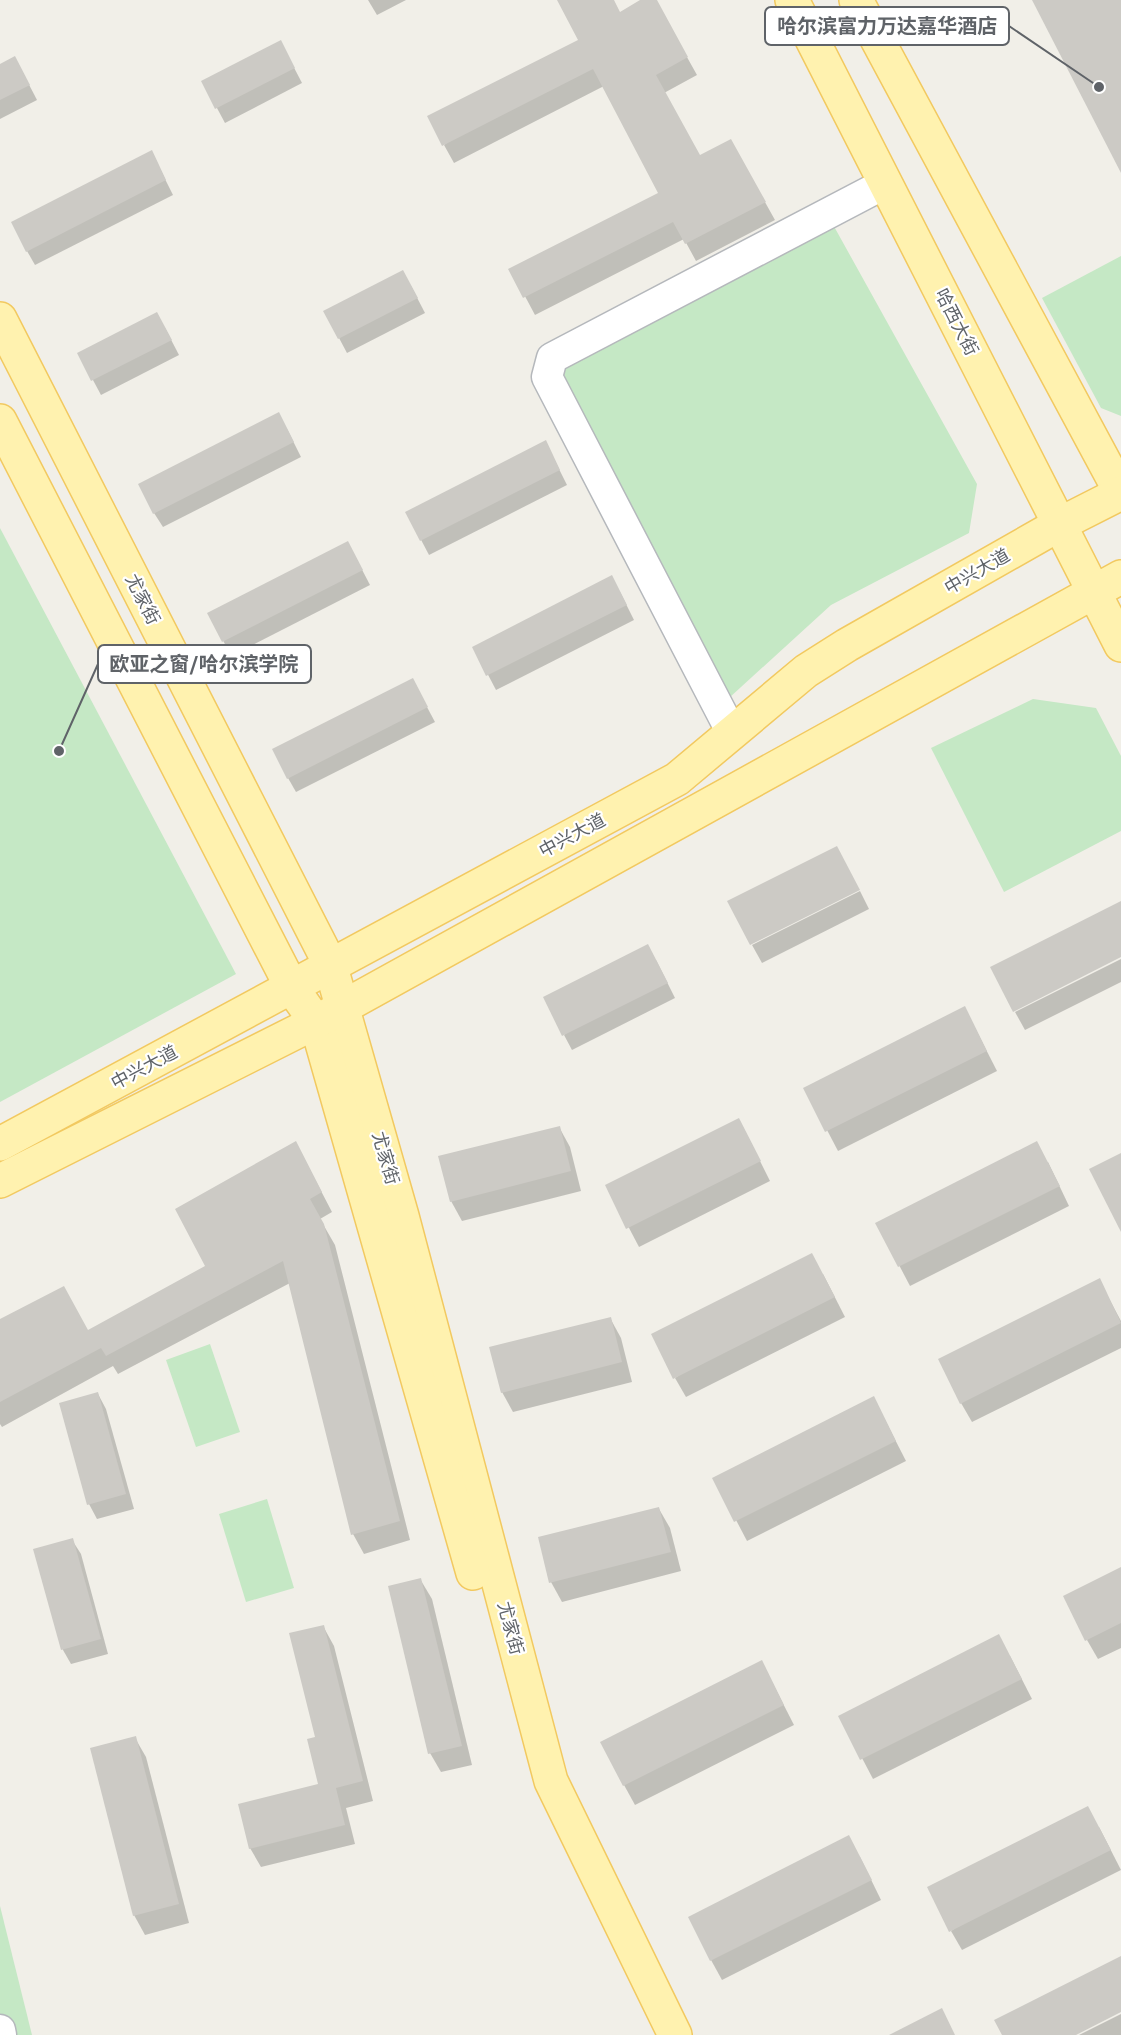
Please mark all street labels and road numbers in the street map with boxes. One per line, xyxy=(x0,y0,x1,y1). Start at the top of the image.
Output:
street label: 哈西大街 xyxy=(930,285,984,359)
street label: 中兴大道 xyxy=(940,543,1014,599)
street label: 尤家街 xyxy=(120,570,166,628)
street label: 中兴大道 xyxy=(535,808,609,862)
street label: 中兴大道 xyxy=(107,1040,181,1094)
street label: 尤家街 xyxy=(368,1129,404,1187)
street label: 尤家街 xyxy=(493,1599,529,1657)

